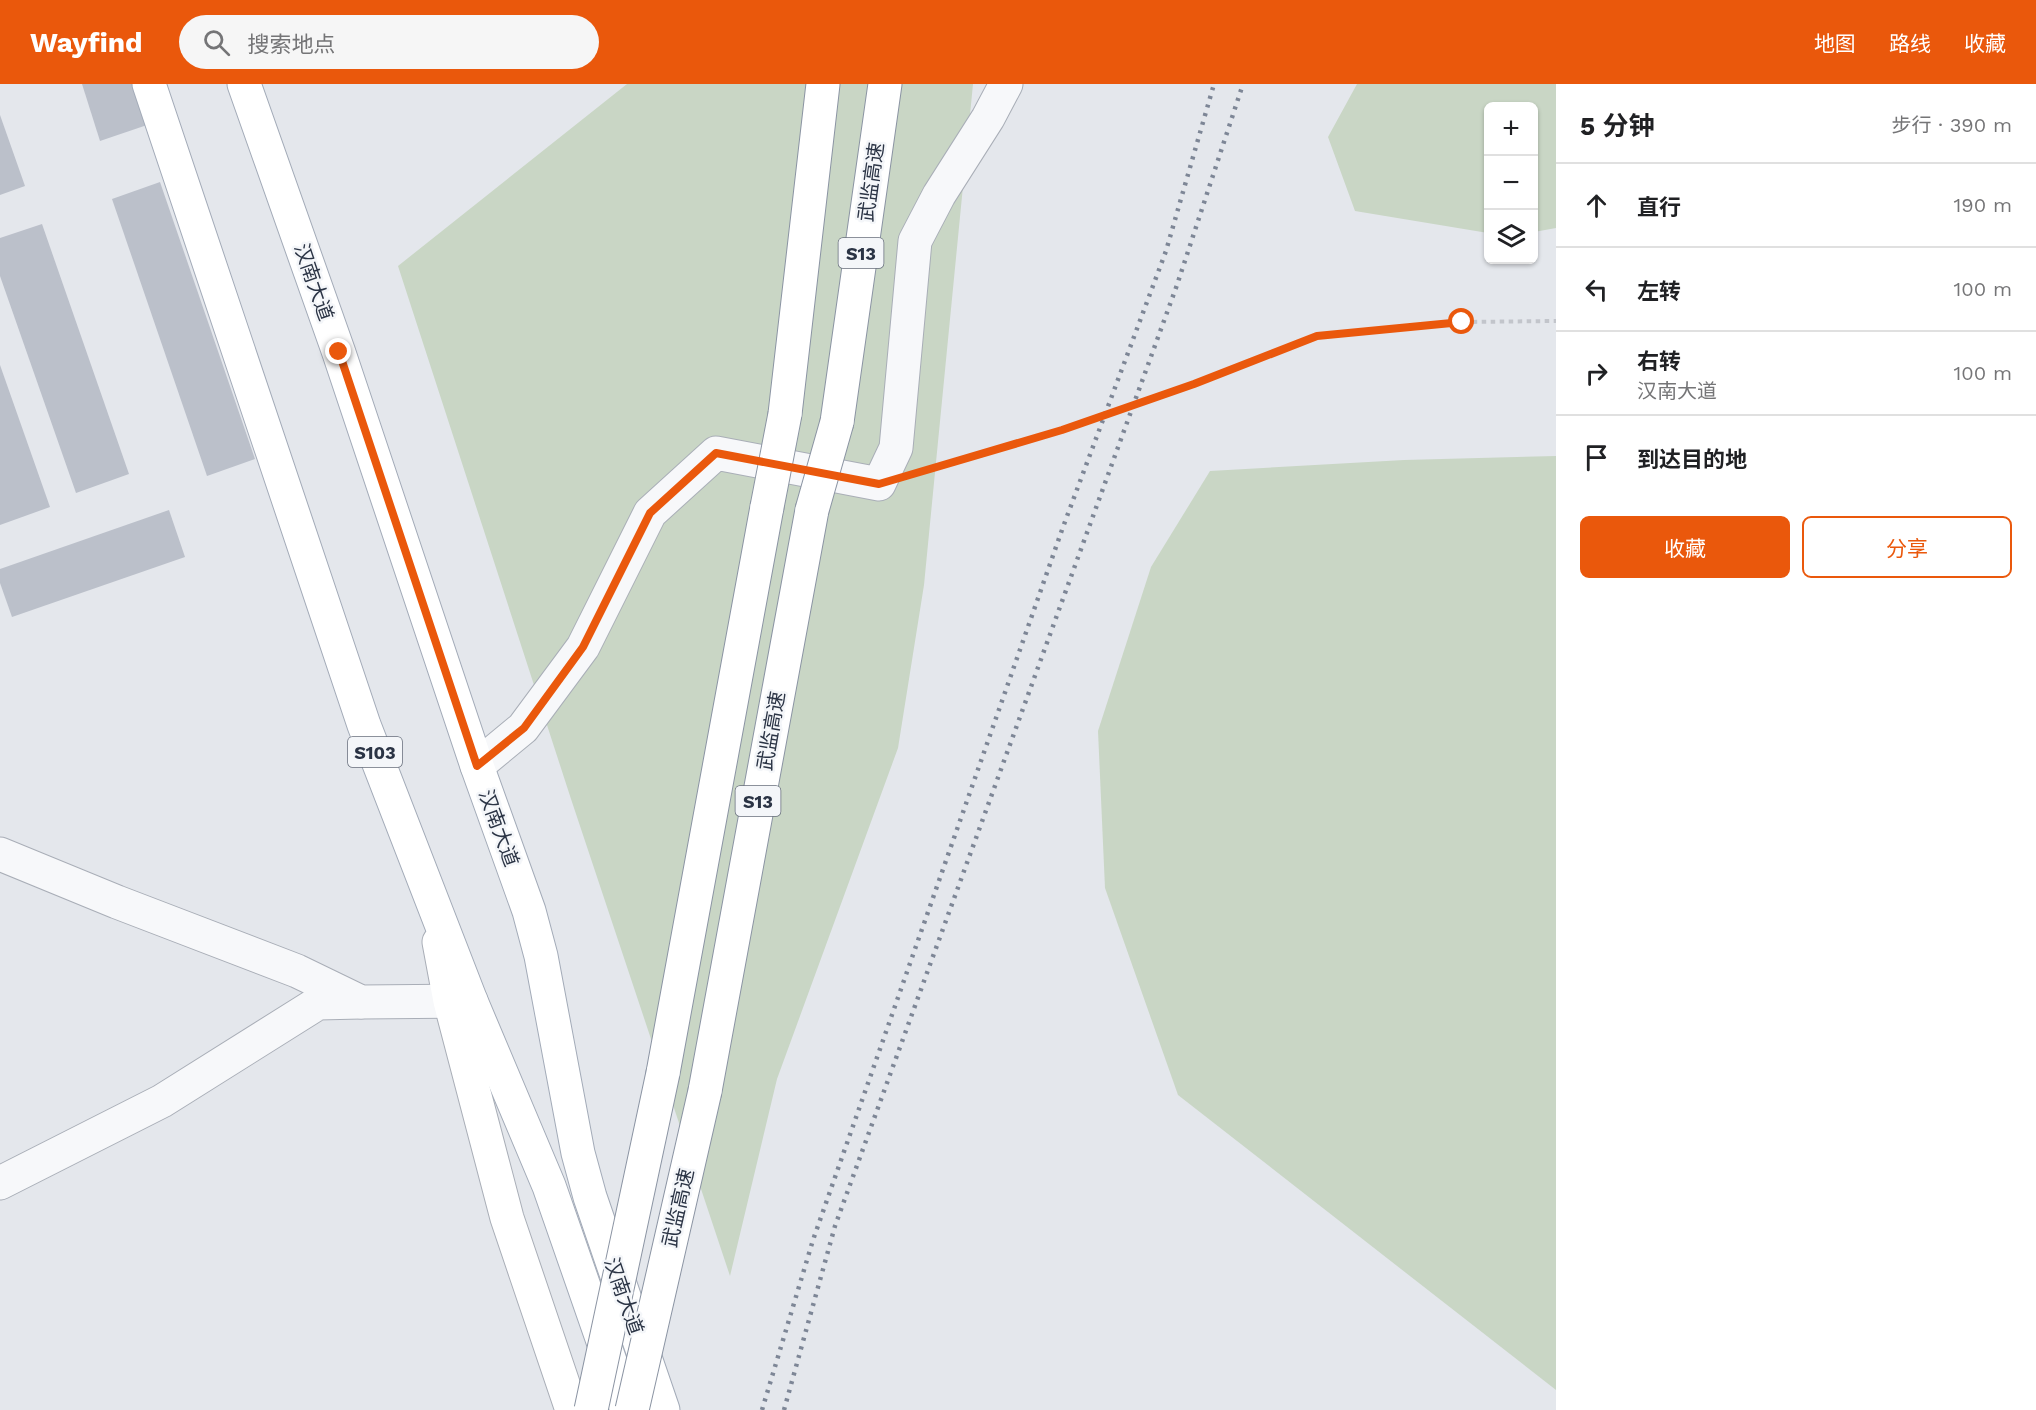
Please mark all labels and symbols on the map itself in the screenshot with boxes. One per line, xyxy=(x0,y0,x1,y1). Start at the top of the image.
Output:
street label: 武监高速 xyxy=(854,141,888,223)
road number: S13 xyxy=(838,238,884,268)
street label: 汉南大道 xyxy=(290,240,338,324)
route start xyxy=(1448,308,1474,334)
route end xyxy=(325,338,351,364)
street label: 武监高速 xyxy=(752,690,790,772)
road number: S103 xyxy=(348,737,402,767)
street label: 汉南大道 xyxy=(474,786,524,870)
road number: S13 xyxy=(736,786,780,816)
street label: 武监高速 xyxy=(657,1166,699,1250)
street label: 汉南大道 xyxy=(600,1254,648,1338)

